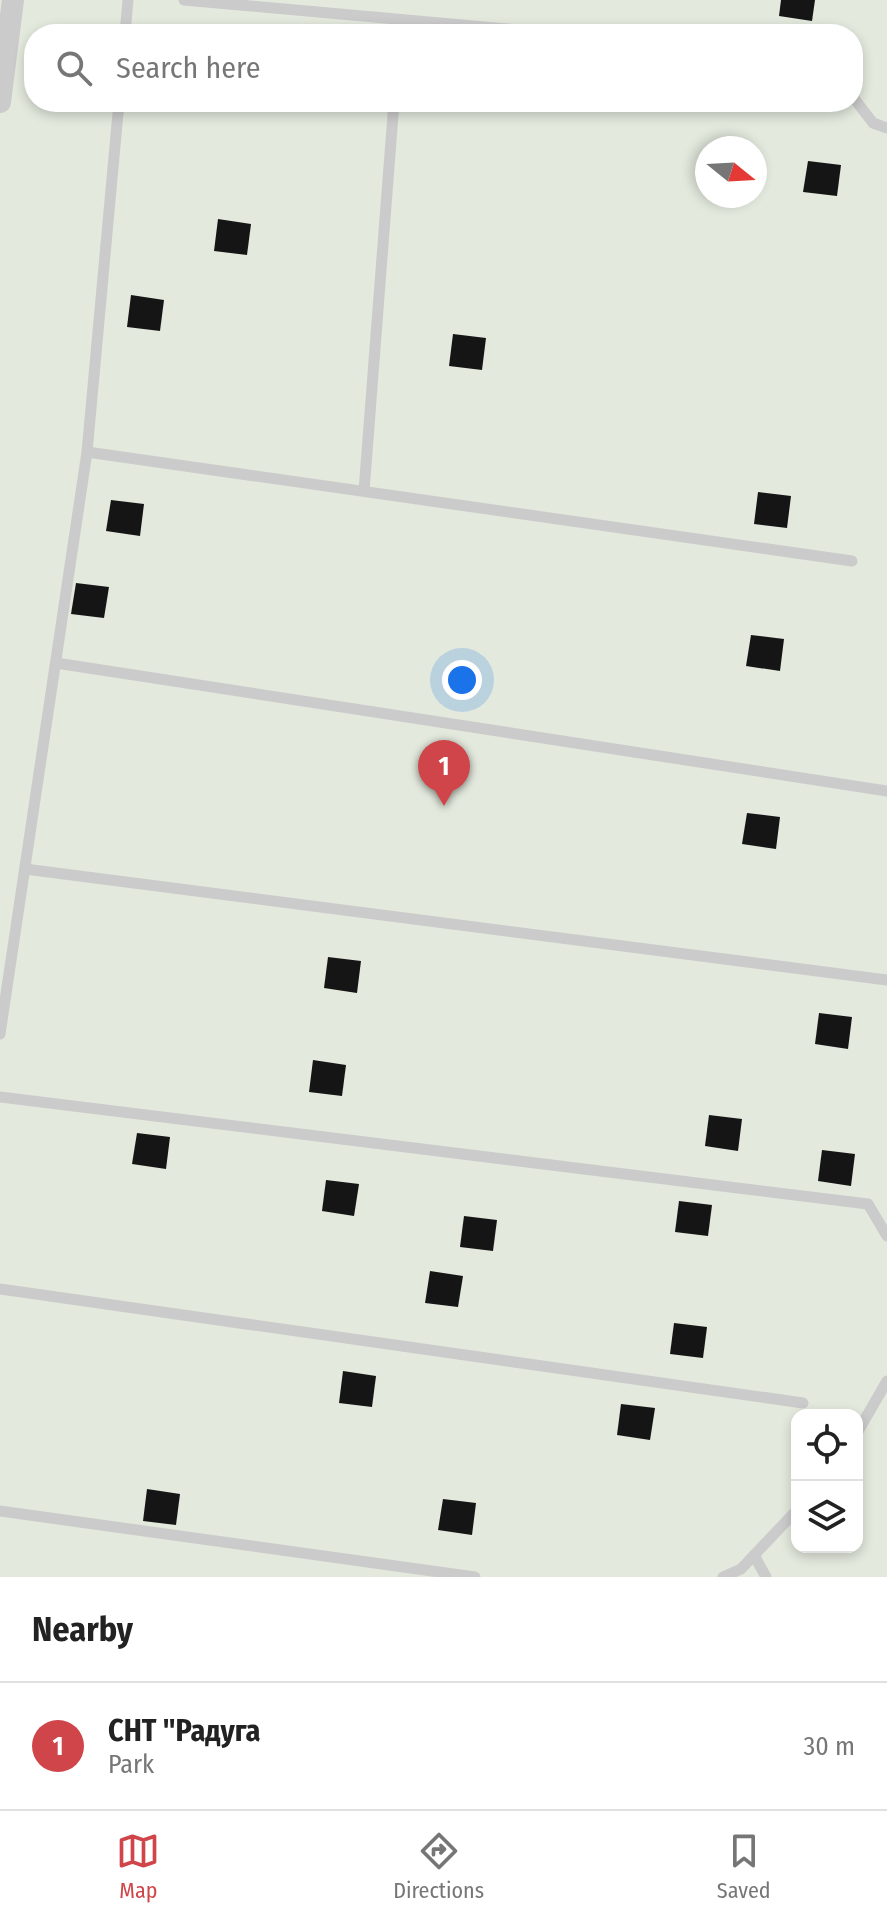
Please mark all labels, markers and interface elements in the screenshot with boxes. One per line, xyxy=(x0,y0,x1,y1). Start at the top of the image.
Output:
search box xyxy=(24,24,863,112)
icon: search xyxy=(52,46,96,90)
text: Search here xyxy=(116,50,261,86)
north arrow xyxy=(695,136,767,208)
your location xyxy=(442,660,482,700)
pin: 1 xyxy=(418,740,470,806)
map controls xyxy=(791,1409,863,1553)
button: locate xyxy=(791,1409,863,1481)
button: layers xyxy=(791,1481,863,1553)
text: Nearby xyxy=(32,1609,133,1650)
text: СНТ "Радуга xyxy=(108,1713,260,1749)
text: 1 xyxy=(53,1731,64,1762)
text: 30 m xyxy=(804,1731,855,1762)
text: Park xyxy=(108,1749,154,1780)
tab: Map xyxy=(116,1829,160,1904)
tab: Directions xyxy=(393,1829,484,1904)
tab: Saved xyxy=(717,1829,771,1904)

